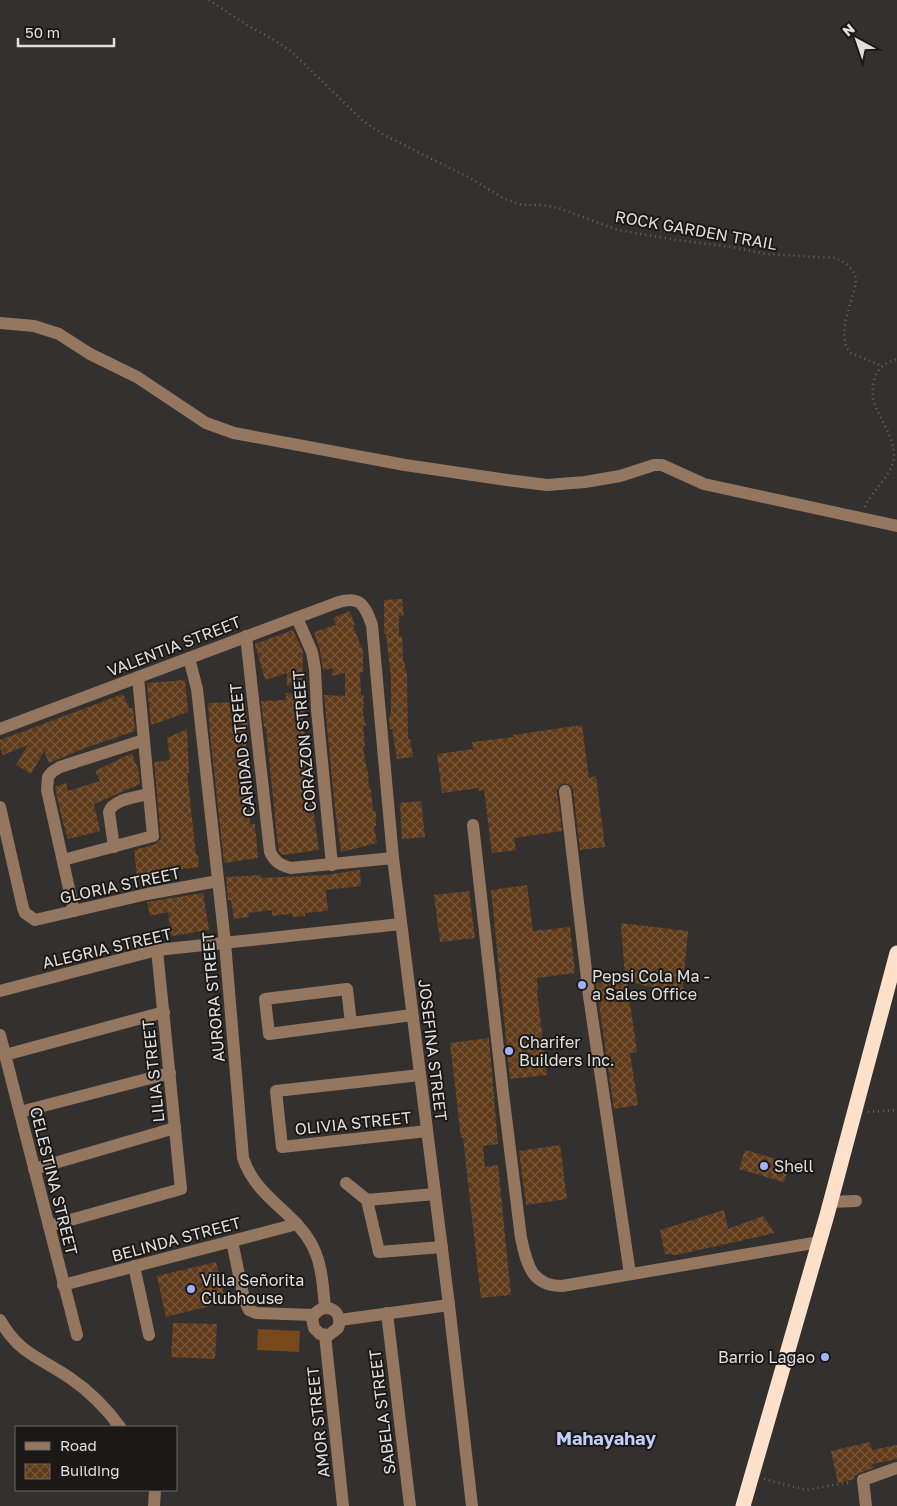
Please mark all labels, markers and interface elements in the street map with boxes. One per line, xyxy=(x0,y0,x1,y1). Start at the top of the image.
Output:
scale bar xyxy=(18,15,114,47)
north arrow xyxy=(832,15,882,65)
text: N xyxy=(839,20,858,40)
text: 50 m xyxy=(25,23,60,41)
street label: ROCK GARDEN TRAIL xyxy=(614,206,778,254)
street label: VALENTIA STREET xyxy=(105,611,244,681)
street label: CORAZON STREET xyxy=(288,669,320,813)
street label: CARIDAD STREET xyxy=(225,682,259,818)
street label: GLORIA STREET xyxy=(58,862,182,908)
street label: ALEGRIA STREET xyxy=(40,923,174,973)
street label: AURORA STREET xyxy=(197,931,229,1063)
place label: Pepsi Cola Ma - a Sales Office xyxy=(592,966,710,1004)
street label: JOSEFINA STREET xyxy=(414,978,452,1122)
marker: Pepsi Cola Ma - a Sales Office xyxy=(576,979,588,991)
street label: LILIA STREET xyxy=(138,1018,168,1124)
place label: Charifer Builders Inc. xyxy=(519,1032,615,1070)
marker: Charifer Builders Inc. xyxy=(503,1045,515,1057)
street label: CELESTINA STREET xyxy=(26,1105,82,1257)
street label: OLIVIA STREET xyxy=(294,1107,412,1139)
place label: Shell xyxy=(774,1156,814,1176)
marker: Shell xyxy=(758,1160,770,1172)
street label: BELINDA STREET xyxy=(109,1212,243,1266)
place label: Villa Señorita Clubhouse xyxy=(201,1270,304,1308)
marker: Villa Señorita Clubhouse xyxy=(185,1283,197,1295)
place label: Barrio Lagao xyxy=(718,1347,815,1367)
street label: SABELA STREET xyxy=(364,1348,400,1476)
marker: Barrio Lagao xyxy=(819,1351,831,1363)
street label: AMOR STREET xyxy=(302,1365,334,1479)
legend xyxy=(15,1426,178,1491)
district label: Mahayahay xyxy=(556,1427,656,1449)
text: Road xyxy=(60,1436,97,1454)
text: Building xyxy=(60,1461,120,1479)

